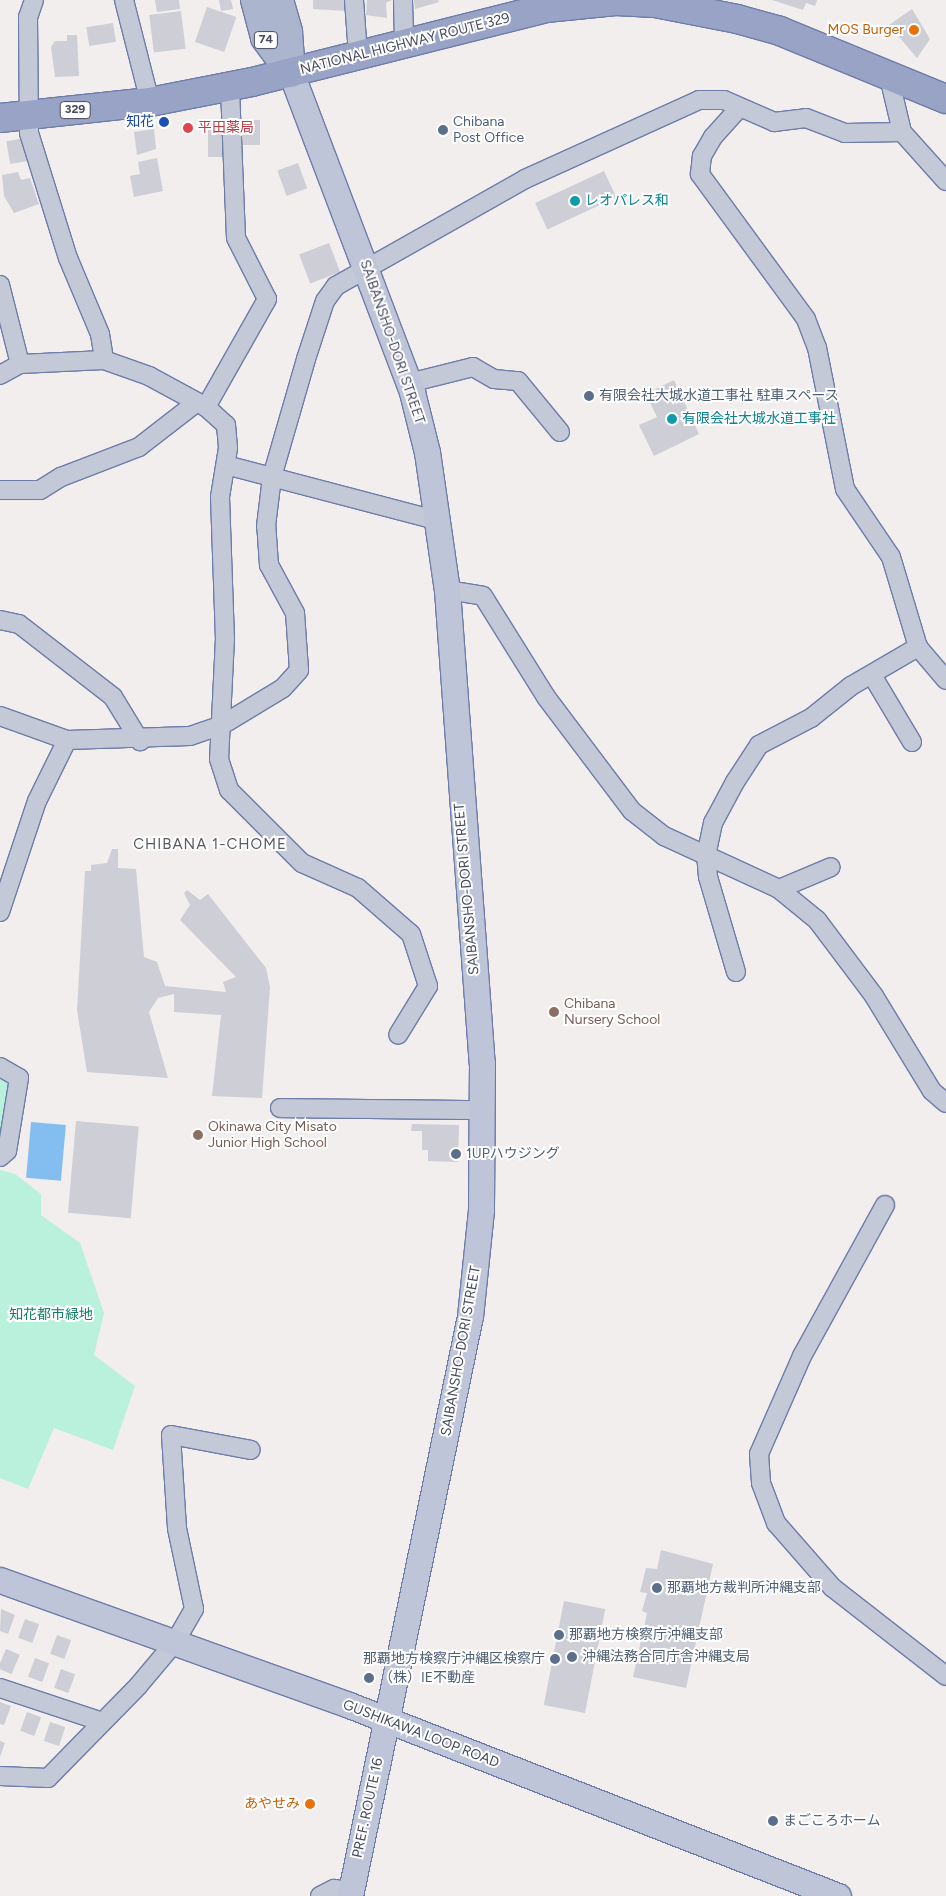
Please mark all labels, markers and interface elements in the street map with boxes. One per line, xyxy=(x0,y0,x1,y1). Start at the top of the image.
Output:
street label: NATIONAL HIGHWAY ROUTE 329 xyxy=(298,10,512,78)
place label: MOS Burger xyxy=(828,22,904,38)
marker: MOS Burger xyxy=(908,24,920,36)
road number: 74 xyxy=(254,30,278,50)
road number: 329 xyxy=(59,100,91,120)
place label: 知花 xyxy=(126,114,154,130)
place label: Chibana Post Office xyxy=(453,114,524,146)
marker: 知花 xyxy=(158,116,170,128)
place label: 平田薬局 xyxy=(198,120,254,136)
marker: 平田薬局 xyxy=(182,122,194,134)
marker: Chibana Post Office xyxy=(437,124,449,136)
place label: レオパレス和 xyxy=(585,193,669,209)
marker: レオパレス和 xyxy=(569,195,581,207)
street label: SAIBANSHO-DORI STREET xyxy=(356,258,428,426)
place label: 有限会社大城水道工事社 駐車スペース xyxy=(599,388,840,404)
marker: 有限会社大城水道工事社 駐車スペース xyxy=(583,390,595,402)
place label: 有限会社大城水道工事社 xyxy=(682,411,836,427)
marker: 有限会社大城水道工事社 xyxy=(666,413,678,425)
street label: SAIBANSHO-DORI STREET xyxy=(451,802,483,976)
district label: CHIBANA 1-CHOME xyxy=(131,836,289,854)
place label: Chibana Nursery School xyxy=(564,996,660,1028)
marker: Chibana Nursery School xyxy=(548,1006,560,1018)
place label: Okinawa City Misato Junior High School xyxy=(208,1119,337,1152)
marker: Okinawa City Misato Junior High School xyxy=(192,1129,204,1141)
place label: 1UPハウジング xyxy=(466,1146,560,1162)
marker: 1UPハウジング xyxy=(450,1148,462,1160)
street label: SAIBANSHO-DORI STREET xyxy=(438,1265,484,1437)
park label: 知花都市緑地 xyxy=(9,1307,93,1323)
place label: 那覇地方裁判所沖縄支部 xyxy=(667,1580,821,1596)
marker: 那覇地方裁判所沖縄支部 xyxy=(651,1582,663,1594)
place label: 那覇地方検察庁沖縄支部 xyxy=(569,1627,723,1643)
marker: 那覇地方検察庁沖縄支部 xyxy=(553,1629,565,1641)
place label: 沖縄法務合同庁舎沖縄支局 xyxy=(582,1649,750,1665)
place label: 那覇地方検察庁沖縄区検察庁 xyxy=(363,1651,545,1667)
marker: 沖縄法務合同庁舎沖縄支局 xyxy=(566,1651,578,1663)
marker: 那覇地方検察庁沖縄区検察庁 xyxy=(549,1653,561,1665)
place label: （株）IE不動産 xyxy=(379,1670,475,1686)
marker: （株）IE不動産 xyxy=(363,1672,375,1684)
street label: GUSHIKAWA LOOP ROAD xyxy=(341,1696,501,1772)
street label: PREF. ROUTE 16 xyxy=(349,1757,387,1859)
place label: あやせみ xyxy=(244,1796,300,1812)
marker: あやせみ xyxy=(304,1798,316,1810)
place label: まごころホーム xyxy=(783,1813,881,1829)
marker: まごころホーム xyxy=(767,1815,779,1827)

